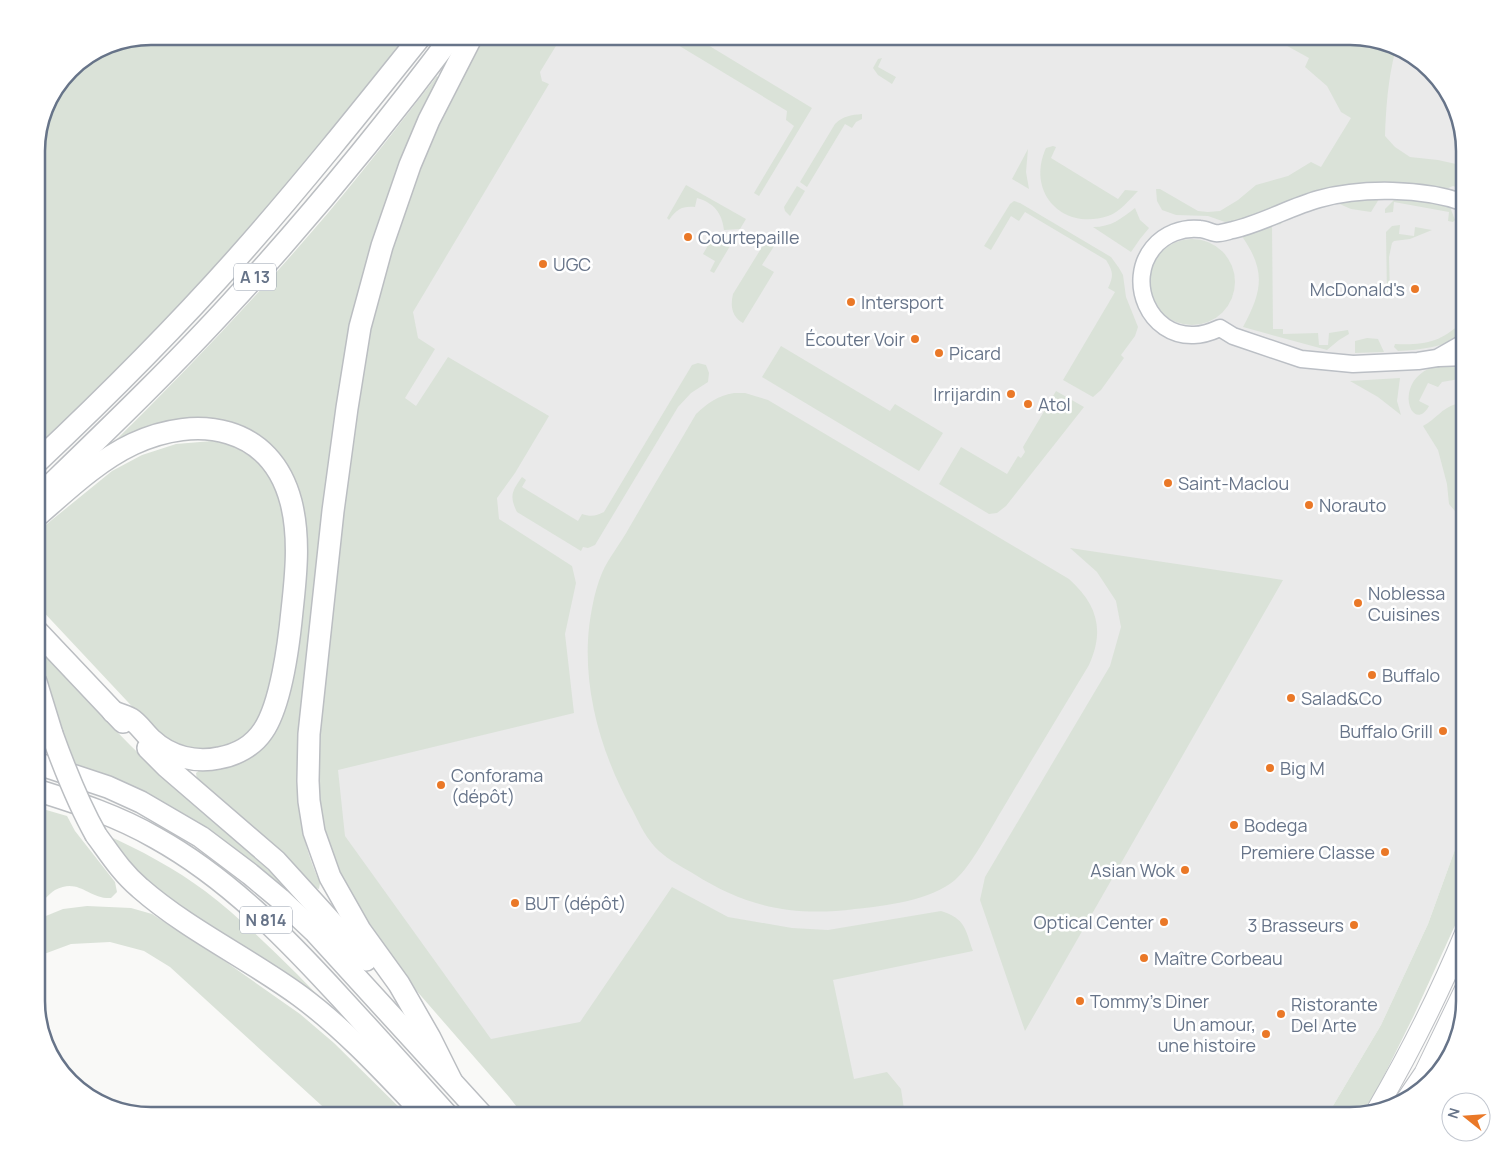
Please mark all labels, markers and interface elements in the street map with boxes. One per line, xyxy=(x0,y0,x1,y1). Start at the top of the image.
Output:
place label: Courtepaille xyxy=(698,225,800,249)
marker: Courtepaille xyxy=(682,231,694,243)
place label: UGC xyxy=(553,252,591,276)
marker: UGC xyxy=(537,258,549,270)
road number: A 13 xyxy=(234,264,276,290)
place label: McDonald's xyxy=(1310,277,1405,301)
marker: McDonald's xyxy=(1409,283,1421,295)
place label: Intersport xyxy=(861,290,944,314)
marker: Intersport xyxy=(845,296,857,308)
place label: Écouter Voir xyxy=(805,327,906,351)
marker: Écouter Voir xyxy=(909,333,921,345)
place label: Picard xyxy=(949,341,1001,365)
marker: Picard xyxy=(933,347,945,359)
place label: Irrijardin xyxy=(933,382,1001,406)
marker: Irrijardin xyxy=(1005,388,1017,400)
place label: Atol xyxy=(1038,392,1071,416)
marker: Atol xyxy=(1022,398,1034,410)
place label: Saint-Maclou xyxy=(1178,471,1289,495)
marker: Saint-Maclou xyxy=(1162,477,1174,489)
place label: Norauto xyxy=(1319,493,1386,517)
marker: Norauto xyxy=(1303,499,1315,511)
place label: Noblessa Cuisines xyxy=(1368,581,1445,626)
marker: Noblessa Cuisines xyxy=(1352,597,1364,609)
place label: Buffalo xyxy=(1382,663,1440,687)
marker: Buffalo xyxy=(1366,669,1378,681)
place label: Salad&Co xyxy=(1301,686,1382,710)
marker: Salad&Co xyxy=(1285,692,1297,704)
place label: Buffalo Grill xyxy=(1339,719,1433,743)
marker: Buffalo Grill xyxy=(1437,725,1449,737)
place label: Big M xyxy=(1280,756,1325,780)
marker: Big M xyxy=(1264,762,1276,774)
place label: Conforama (dépôt) xyxy=(451,763,543,808)
marker: Conforama (dépôt) xyxy=(435,779,447,791)
place label: Bodega xyxy=(1244,813,1308,837)
marker: Bodega xyxy=(1228,819,1240,831)
place label: Premiere Classe xyxy=(1241,840,1375,864)
marker: Premiere Classe xyxy=(1379,846,1391,858)
place label: Asian Wok xyxy=(1090,858,1176,882)
marker: Asian Wok xyxy=(1179,864,1191,876)
place label: BUT (dépôt) xyxy=(525,891,627,915)
marker: BUT (dépôt) xyxy=(509,897,521,909)
road number: N 814 xyxy=(240,906,292,934)
place label: Optical Center xyxy=(1034,910,1155,934)
place label: 3 Brasseurs xyxy=(1248,913,1344,937)
marker: Optical Center xyxy=(1158,916,1170,928)
marker: 3 Brasseurs xyxy=(1348,919,1360,931)
place label: Maître Corbeau xyxy=(1154,946,1283,970)
marker: Maître Corbeau xyxy=(1138,952,1150,964)
place label: Tommy's Diner xyxy=(1090,989,1210,1013)
place label: Ristorante Del Arte xyxy=(1291,992,1378,1037)
marker: Tommy's Diner xyxy=(1074,995,1086,1007)
marker: Ristorante Del Arte xyxy=(1275,1008,1287,1020)
place label: Un amour, une histoire xyxy=(1158,1012,1256,1057)
marker: Un amour, une histoire xyxy=(1260,1028,1272,1040)
north arrow xyxy=(1441,1092,1491,1142)
text: N xyxy=(1443,1105,1464,1121)

